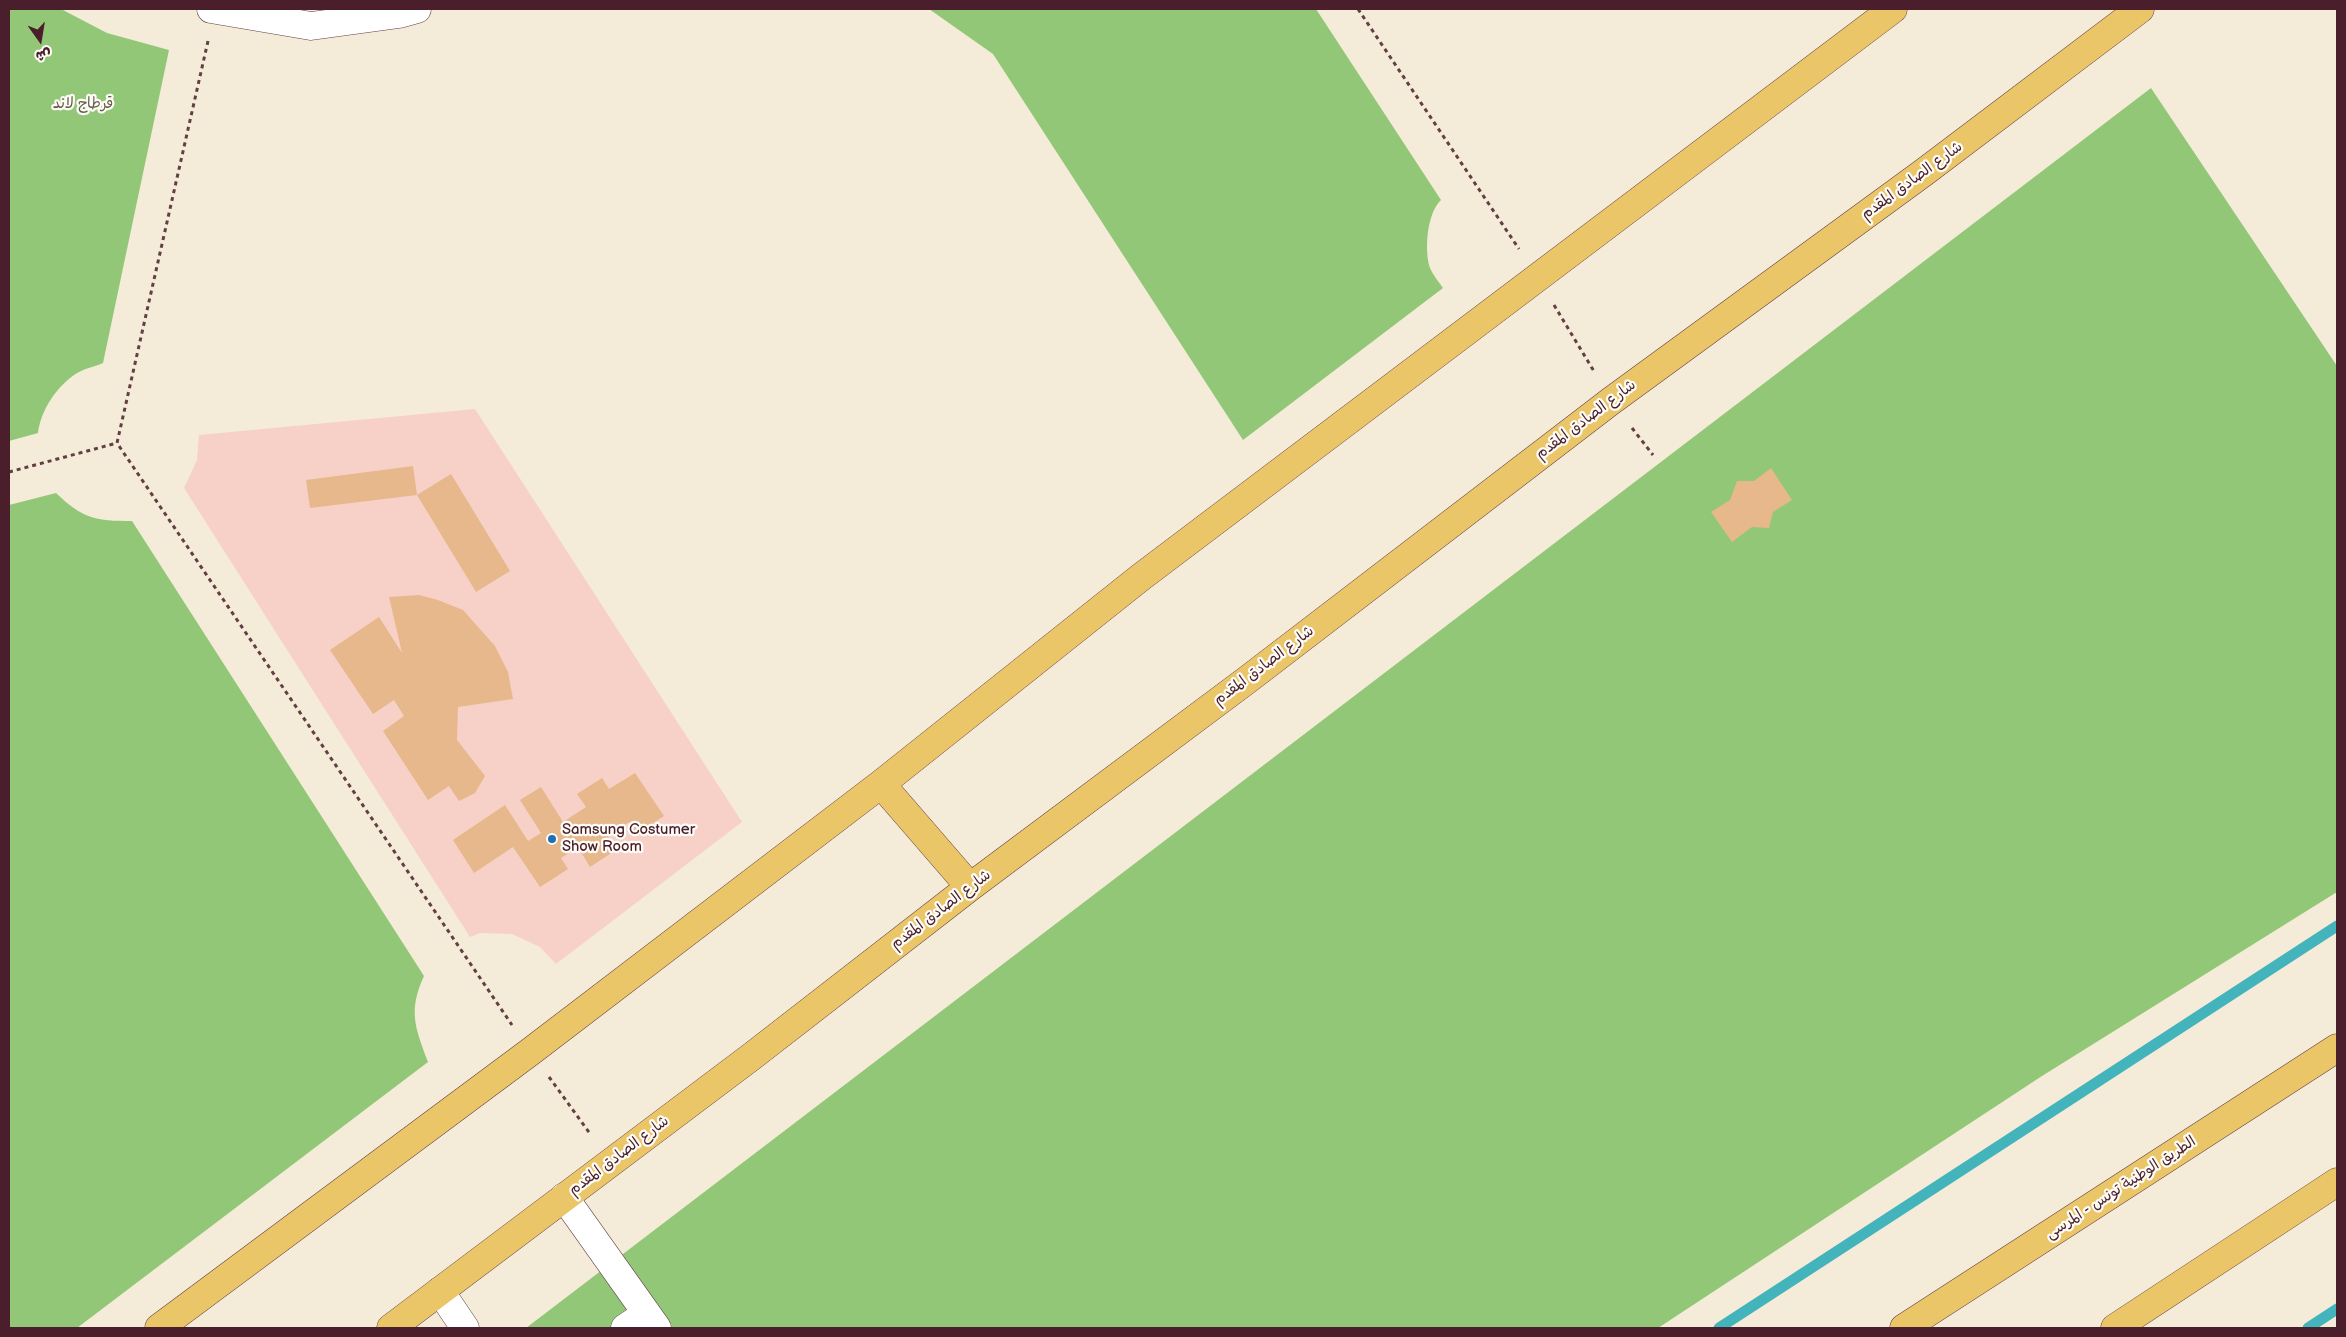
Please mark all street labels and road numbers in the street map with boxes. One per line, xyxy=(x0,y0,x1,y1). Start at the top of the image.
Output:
street label: شارع الصادق المقدم xyxy=(1858,138,1966,224)
street label: شارع الصادق المقدم xyxy=(1532,376,1640,464)
street label: شارع الصادق المقدم xyxy=(1210,622,1318,710)
street label: شارع الصادق المقدم xyxy=(887,866,995,954)
street label: شارع الصادق المقدم xyxy=(565,1112,673,1200)
street label: الطريق الوطنية تونس - المرسى xyxy=(2043,1133,2199,1243)

